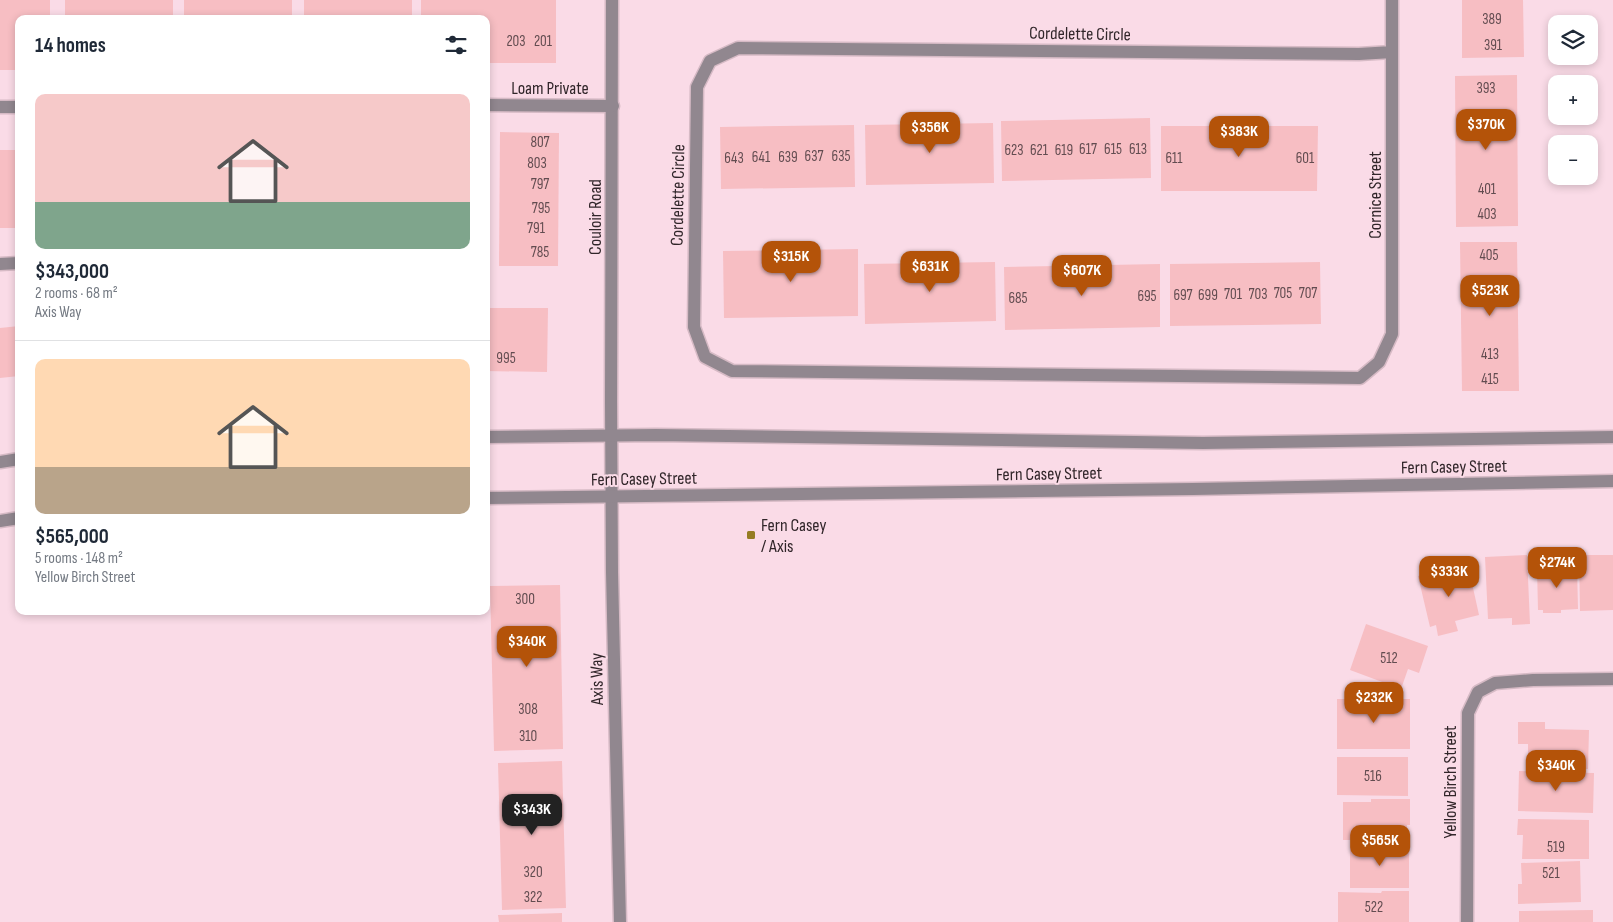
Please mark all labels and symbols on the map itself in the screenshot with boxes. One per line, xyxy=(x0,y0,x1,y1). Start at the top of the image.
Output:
house number: 389 xyxy=(1482,10,1502,29)
street label: Cordelette Circle xyxy=(1029,23,1131,45)
house number: 203 xyxy=(506,32,526,51)
house number: 201 xyxy=(534,32,553,51)
house number: 391 xyxy=(1484,36,1503,55)
street label: Loam Private xyxy=(511,78,589,99)
house number: 393 xyxy=(1476,79,1496,98)
pin: $370K xyxy=(1451,108,1521,151)
pin: $356K xyxy=(895,112,965,154)
pin: $383K xyxy=(1204,116,1274,158)
house number: 807 xyxy=(530,133,550,152)
house number: 617 xyxy=(1079,140,1097,159)
house number: 615 xyxy=(1104,140,1122,159)
house number: 613 xyxy=(1129,140,1147,159)
house number: 623 xyxy=(1004,141,1024,160)
house number: 621 xyxy=(1030,141,1049,160)
house number: 619 xyxy=(1055,141,1073,160)
street label: Cordelette Circle xyxy=(667,144,689,246)
house number: 637 xyxy=(805,147,823,166)
house number: 635 xyxy=(832,147,850,166)
house number: 641 xyxy=(752,148,771,167)
house number: 639 xyxy=(778,148,798,167)
house number: 643 xyxy=(724,149,744,168)
house number: 611 xyxy=(1165,149,1183,168)
house number: 601 xyxy=(1296,149,1315,168)
street label: Cornice Street xyxy=(1365,151,1386,239)
house number: 803 xyxy=(527,154,547,173)
house number: 797 xyxy=(531,175,549,194)
street label: Couloir Road xyxy=(585,179,606,255)
house number: 401 xyxy=(1478,180,1497,199)
house number: 795 xyxy=(532,199,550,218)
house number: 403 xyxy=(1477,205,1497,224)
house number: 791 xyxy=(527,219,546,238)
pin: $315K xyxy=(756,240,826,283)
house number: 785 xyxy=(531,243,549,262)
house number: 405 xyxy=(1480,246,1498,265)
pin: $631K xyxy=(895,250,965,293)
pin: $607K xyxy=(1047,254,1117,297)
pin: $523K xyxy=(1455,274,1525,317)
house number: 705 xyxy=(1274,284,1292,303)
house number: 707 xyxy=(1299,284,1317,303)
house number: 701 xyxy=(1224,285,1243,304)
house number: 703 xyxy=(1249,285,1267,304)
house number: 697 xyxy=(1173,286,1193,305)
house number: 699 xyxy=(1198,286,1218,305)
house number: 695 xyxy=(1137,287,1157,306)
house number: 685 xyxy=(1008,289,1028,308)
house number: 413 xyxy=(1481,345,1499,364)
house number: 995 xyxy=(496,349,516,368)
house number: 415 xyxy=(1481,370,1499,389)
street label: Fern Casey Street xyxy=(1401,456,1508,478)
street label: Fern Casey Street xyxy=(996,463,1103,485)
street label: Fern Casey Street xyxy=(591,468,698,490)
place label: Fern Casey / Axis xyxy=(761,515,826,557)
marker: Fern Casey / Axis xyxy=(745,529,757,541)
pin: $274K xyxy=(1522,546,1592,589)
pin: $333K xyxy=(1414,556,1484,598)
house number: 300 xyxy=(515,590,535,609)
pin: $340K xyxy=(492,626,562,668)
house number: 512 xyxy=(1380,649,1398,668)
street label: Axis Way xyxy=(586,653,608,706)
pin: $232K xyxy=(1339,682,1409,724)
house number: 308 xyxy=(518,700,538,719)
street label: Yellow Birch Street xyxy=(1440,725,1461,838)
house number: 310 xyxy=(519,727,537,746)
pin: $340K xyxy=(1521,750,1591,792)
house number: 516 xyxy=(1364,767,1382,786)
pin: $343K xyxy=(497,794,567,836)
pin: $565K xyxy=(1345,824,1415,867)
house number: 519 xyxy=(1547,838,1565,857)
house number: 320 xyxy=(523,863,543,882)
house number: 521 xyxy=(1542,864,1560,883)
house number: 322 xyxy=(524,888,542,907)
house number: 522 xyxy=(1365,898,1383,917)

